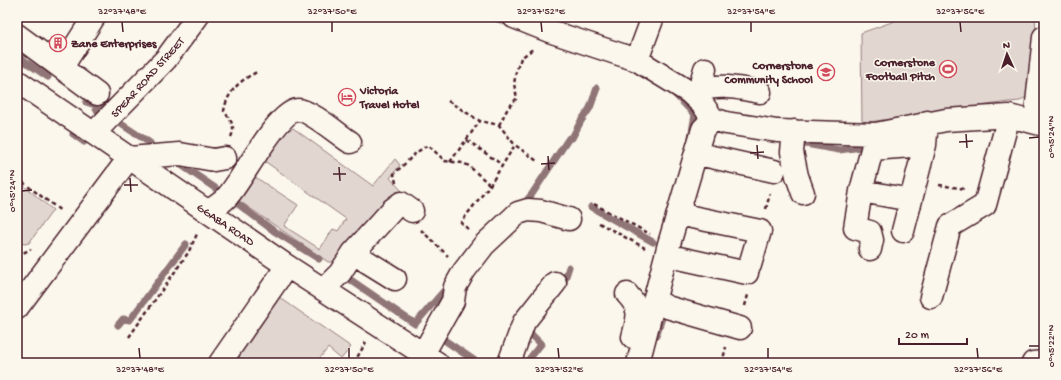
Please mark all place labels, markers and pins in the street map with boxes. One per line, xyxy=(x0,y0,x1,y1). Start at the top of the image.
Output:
building icon: Zane Enterprises xyxy=(48,33,68,53)
place label: Zane Enterprises xyxy=(71,38,157,52)
place label: Cornerstone Football Pitch xyxy=(865,57,936,85)
sports icon: Cornerstone Football Pitch xyxy=(938,59,958,79)
place label: Cornerstone Community School xyxy=(723,60,814,88)
school or university icon: Cornerstone Community School xyxy=(816,62,836,82)
place label: Victoria Travel Hotel xyxy=(359,85,420,113)
hotel icon: Victoria Travel Hotel xyxy=(337,87,357,107)

